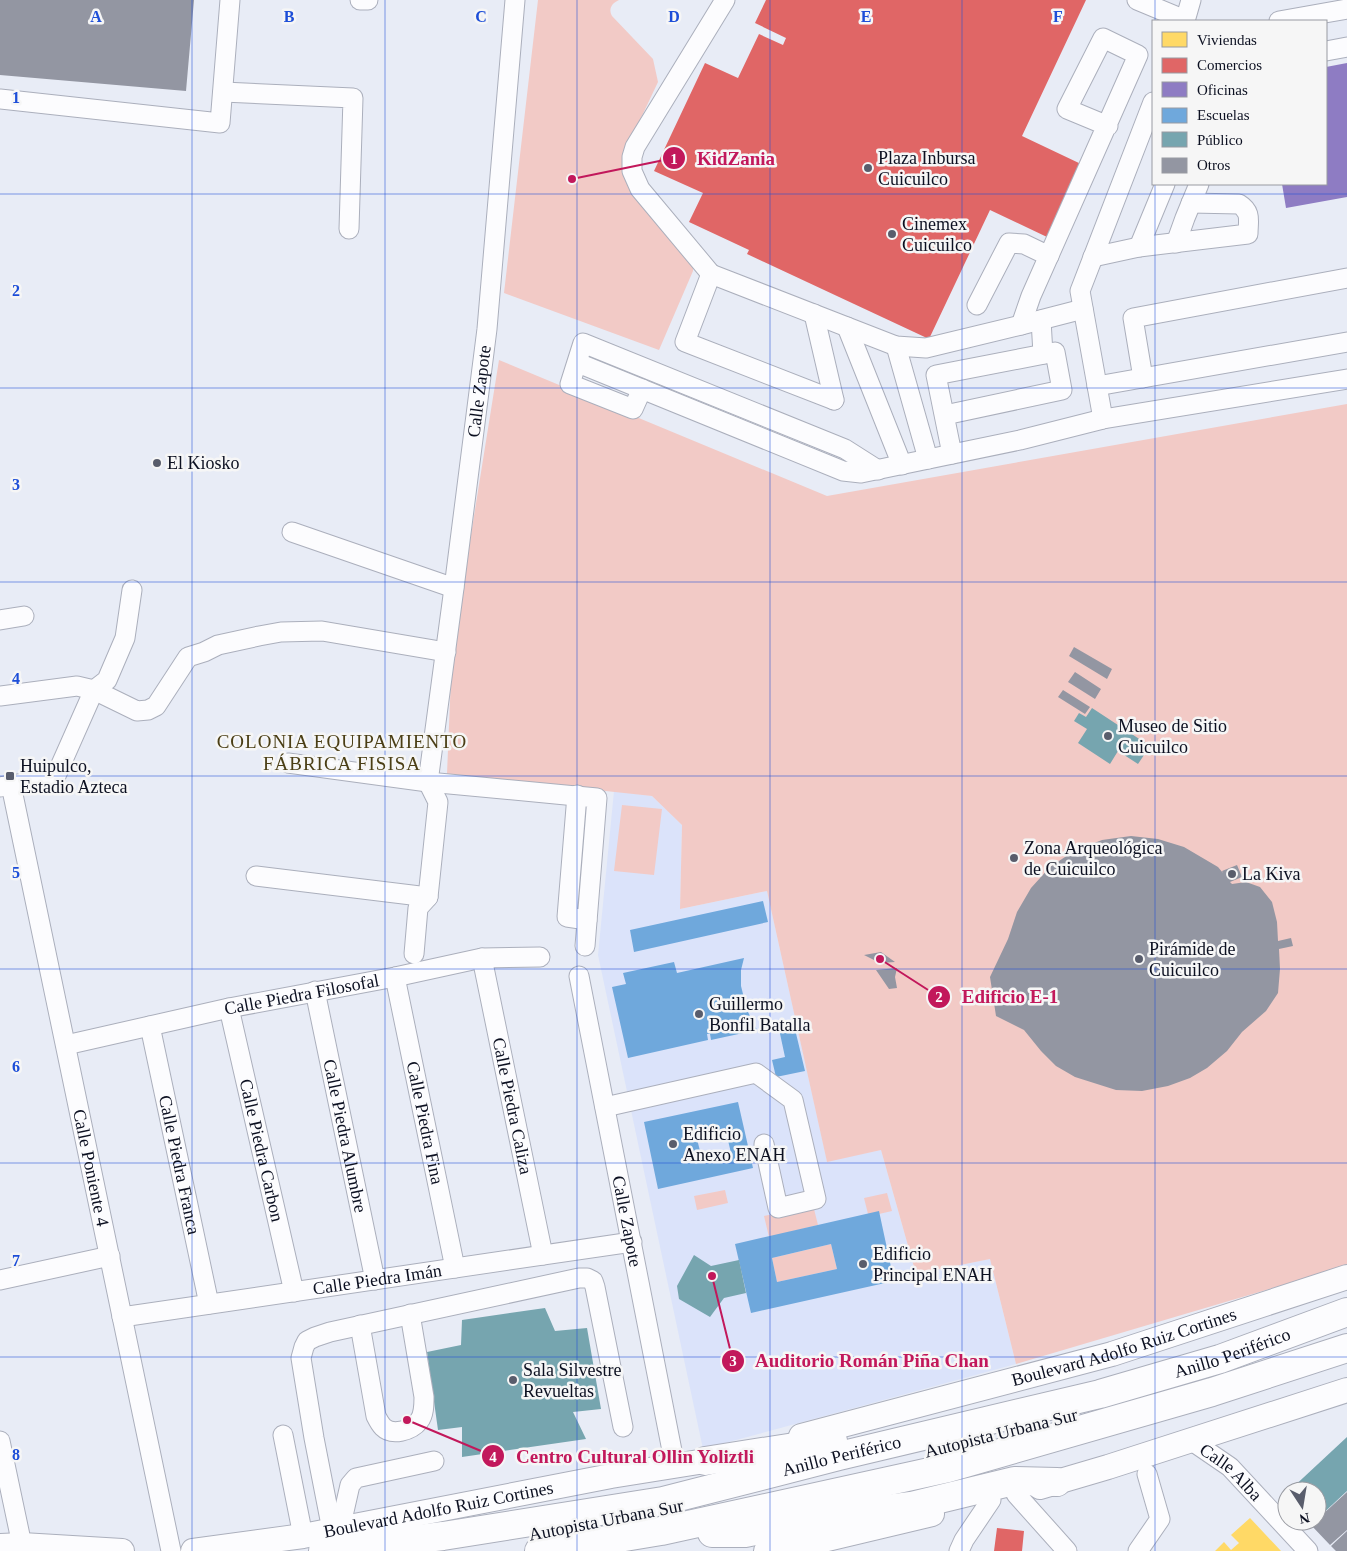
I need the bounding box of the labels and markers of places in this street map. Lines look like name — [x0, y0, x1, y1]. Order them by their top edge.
callout: KidZania — [662, 141, 785, 175]
place label: Plaza Inbursa Cuicuilco — [878, 148, 975, 189]
marker: Plaza Inbursa Cuicuilco — [862, 162, 874, 174]
place label: Cinemex Cuicuilco — [902, 214, 972, 255]
marker: Cinemex Cuicuilco — [886, 228, 898, 240]
place label: El Kiosko — [167, 453, 240, 473]
marker: El Kiosko — [151, 457, 163, 469]
place label: Museo de Sitio Cuicuilco — [1118, 716, 1227, 757]
marker: Museo de Sitio Cuicuilco — [1102, 730, 1114, 742]
place label: Huipulco, Estadio Azteca — [20, 756, 127, 797]
marker: Huipulco, Estadio Azteca — [4, 770, 16, 782]
place label: Zona Arqueológica de Cuicuilco — [1024, 838, 1162, 879]
marker: Zona Arqueológica de Cuicuilco — [1008, 852, 1020, 864]
place label: La Kiva — [1242, 864, 1300, 884]
marker: La Kiva — [1226, 868, 1238, 880]
place label: Pirámide de Cuicuilco — [1149, 939, 1235, 980]
marker: Pirámide de Cuicuilco — [1133, 953, 1145, 965]
callout: Edificio E-1 — [926, 980, 1068, 1014]
place label: Guillermo Bonfil Batalla — [709, 994, 810, 1035]
marker: Guillermo Bonfil Batalla — [693, 1008, 705, 1020]
place label: Edificio Anexo ENAH — [683, 1124, 785, 1165]
marker: Edificio Anexo ENAH — [667, 1138, 679, 1150]
place label: Edificio Principal ENAH — [873, 1244, 992, 1285]
marker: Edificio Principal ENAH — [857, 1258, 869, 1270]
callout: Auditorio Román Piña Chan — [720, 1344, 999, 1378]
place label: Sala Silvestre Revueltas — [523, 1360, 621, 1401]
marker: Sala Silvestre Revueltas — [507, 1374, 519, 1386]
callout: Centro Cultural Ollin Yoliztli — [481, 1439, 765, 1473]

